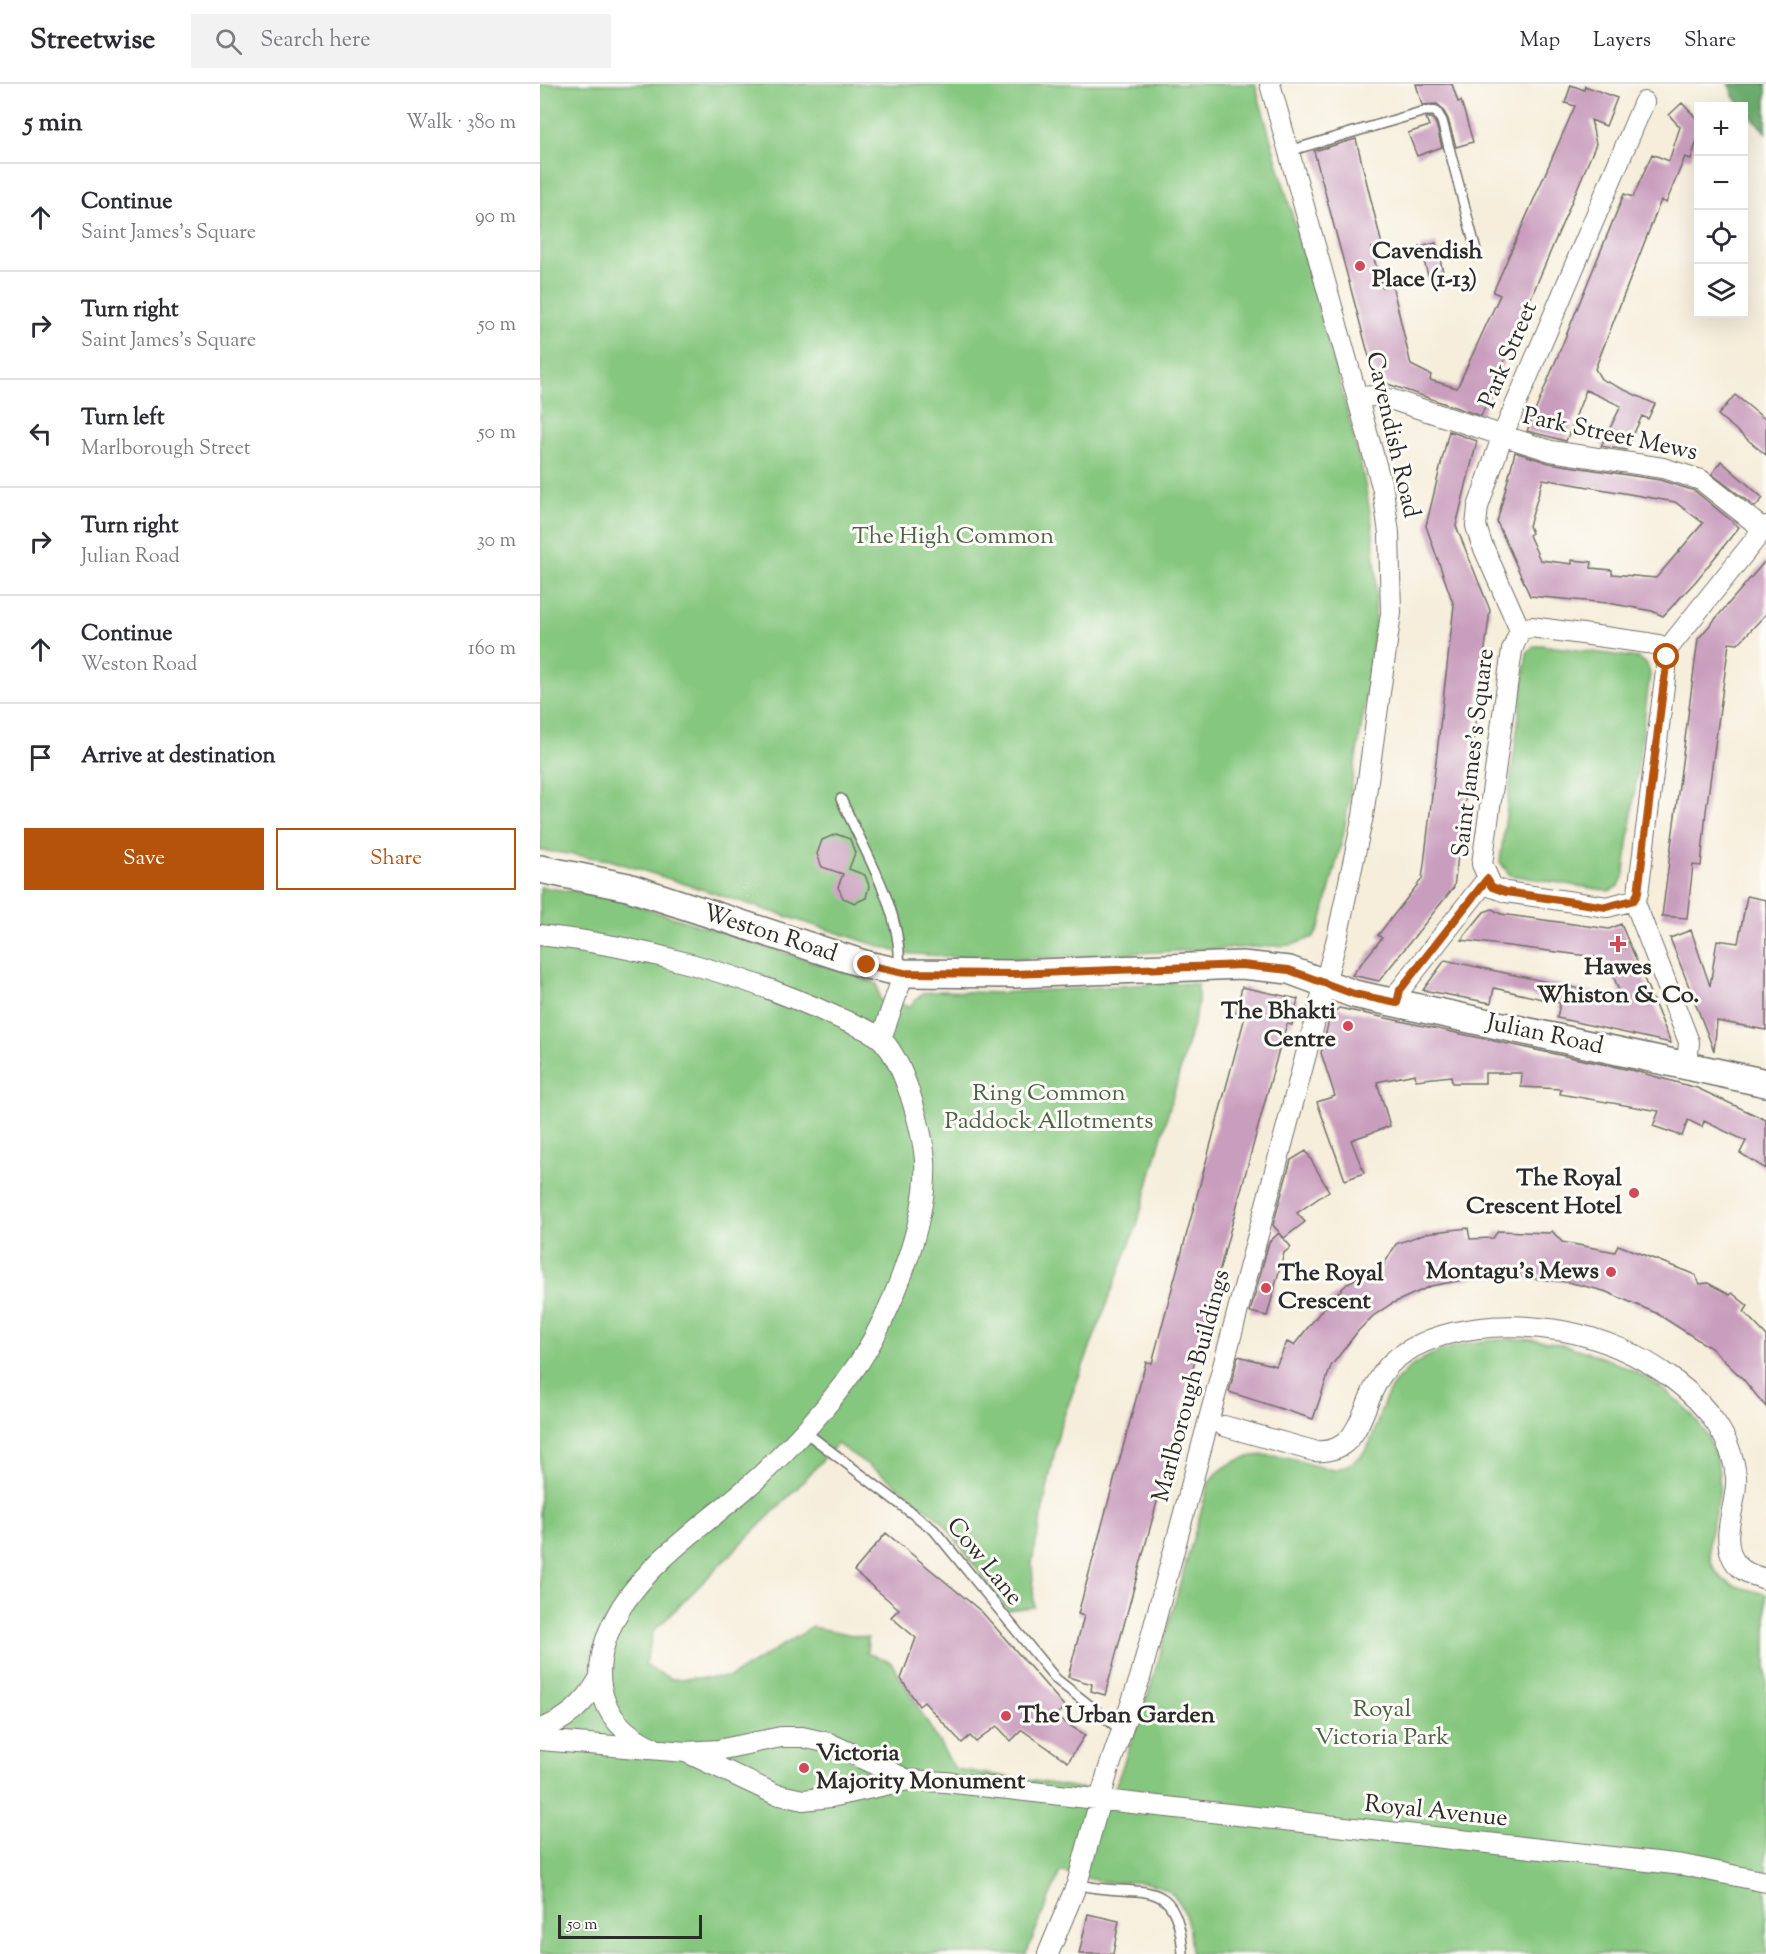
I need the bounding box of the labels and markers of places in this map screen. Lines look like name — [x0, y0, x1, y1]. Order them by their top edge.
place label: Cavendish Place (1-13) — [1372, 235, 1484, 297]
marker: Cavendish Place (1-13) — [1353, 259, 1367, 273]
marker: Hawes Whiston & Co. — [1611, 937, 1625, 951]
place label: Hawes Whiston & Co. — [1537, 951, 1699, 1013]
place label: The Bhakti Centre — [1221, 995, 1336, 1057]
marker: The Bhakti Centre — [1341, 1019, 1355, 1033]
place label: The Royal Crescent Hotel — [1466, 1162, 1622, 1224]
marker: The Royal Crescent Hotel — [1627, 1186, 1641, 1200]
place label: Montagu's Mews — [1426, 1255, 1599, 1289]
place label: The Royal Crescent — [1278, 1257, 1384, 1319]
marker: Montagu's Mews — [1604, 1265, 1618, 1279]
marker: The Royal Crescent — [1259, 1281, 1273, 1295]
place label: The Urban Garden — [1018, 1699, 1216, 1733]
marker: The Urban Garden — [999, 1709, 1013, 1723]
place label: Victoria Majority Monument — [816, 1737, 1026, 1799]
marker: Victoria Majority Monument — [797, 1761, 811, 1775]

